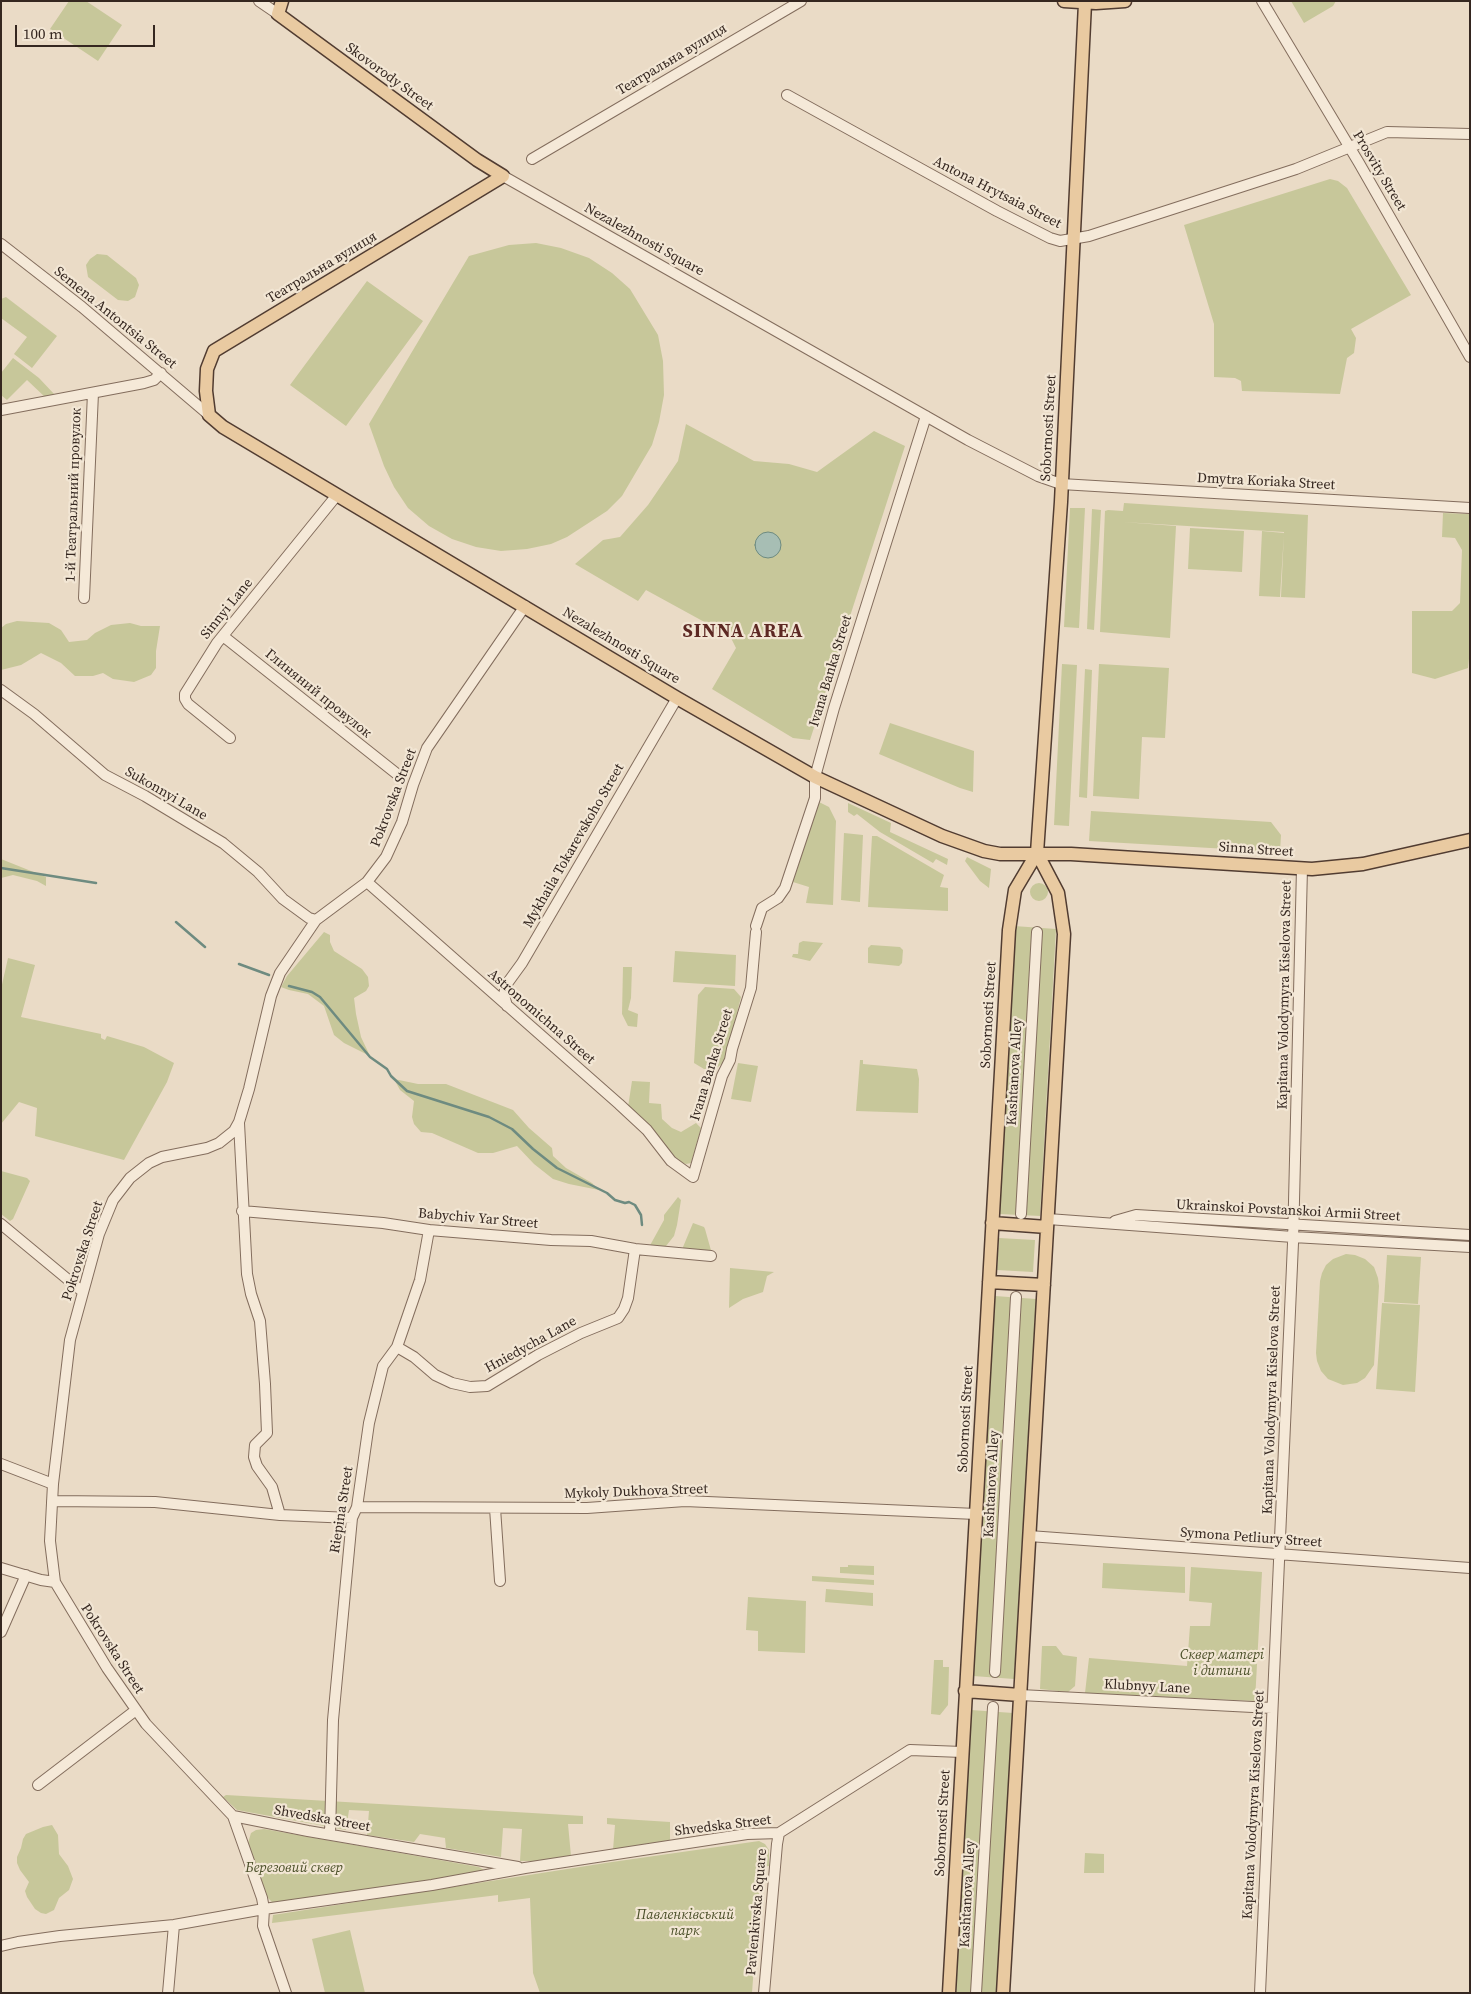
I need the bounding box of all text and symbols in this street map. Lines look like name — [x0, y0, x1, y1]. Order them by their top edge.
scale bar — [18, 15, 158, 47]
street label: Театральна вулиця — [614, 21, 730, 99]
text: 100 m — [23, 23, 63, 44]
street label: Skovorody Street — [342, 40, 436, 114]
street label: Prosvity Street — [1349, 128, 1409, 214]
street label: Antona Hrytsaia Street — [930, 153, 1064, 233]
street label: Nezalezhnosti Square — [581, 200, 707, 280]
street label: Театральна вулиця — [264, 229, 380, 307]
street label: Semena Antontsia Street — [50, 263, 180, 373]
street label: Sobornosti Street — [1038, 374, 1060, 482]
street label: 1-й Театральний провулок — [63, 407, 85, 583]
street label: Dmytra Koriaka Street — [1196, 470, 1336, 494]
street label: Sinnyi Lane — [197, 575, 257, 643]
street label: Nezalezhnosti Square — [559, 604, 683, 688]
street label: Ivana Banka Street — [806, 613, 856, 729]
district label: SINNA AREA — [681, 621, 805, 643]
street label: Глиняний провулок — [262, 646, 374, 742]
street label: Pokrovska Street — [368, 747, 420, 849]
street label: Mykhaila Tokarevskoho Street — [520, 761, 628, 931]
street label: Sukonnyi Lane — [122, 764, 210, 824]
street label: Sinna Street — [1218, 839, 1294, 861]
street label: Kapitana Volodymyra Kiselova Street — [1275, 880, 1295, 1110]
street label: Sobornosti Street — [978, 961, 1000, 1069]
street label: Astronomichna Street — [484, 966, 598, 1068]
street label: Ivana Banka Street — [687, 1007, 737, 1123]
street label: Kashtanova Alley — [1004, 1018, 1026, 1126]
street label: Ukrainskoi Povstanskoi Armii Street — [1175, 1197, 1401, 1225]
street label: Pokrovska Street — [59, 1199, 107, 1303]
street label: Babychiv Yar Street — [417, 1205, 539, 1233]
street label: Kapitana Volodymyra Kiselova Street — [1260, 1285, 1284, 1515]
street label: Hniedycha Lane — [482, 1313, 580, 1377]
street label: Sobornosti Street — [955, 1365, 977, 1473]
street label: Kashtanova Alley — [981, 1430, 1003, 1538]
street label: Riepina Street — [327, 1465, 357, 1555]
street label: Mykoly Dukhova Street — [564, 1481, 708, 1503]
street label: Symona Petliury Street — [1180, 1525, 1322, 1551]
street label: Pokrovska Street — [77, 1601, 147, 1697]
park label: Сквер матері і дитини — [1180, 1647, 1264, 1680]
street label: Klubnyy Lane — [1103, 1676, 1191, 1698]
street label: Kapitana Volodymyra Kiselova Street — [1240, 1690, 1268, 1920]
street label: Sobornosti Street — [932, 1769, 954, 1877]
street label: Shvedska Street — [273, 1802, 371, 1836]
street label: Shvedska Street — [674, 1812, 772, 1840]
street label: Kashtanova Alley — [957, 1840, 979, 1948]
street label: Pavlenkivska Square — [743, 1848, 771, 1976]
park label: Березовий сквер — [245, 1860, 343, 1876]
park label: Павленківський парк — [636, 1907, 734, 1940]

